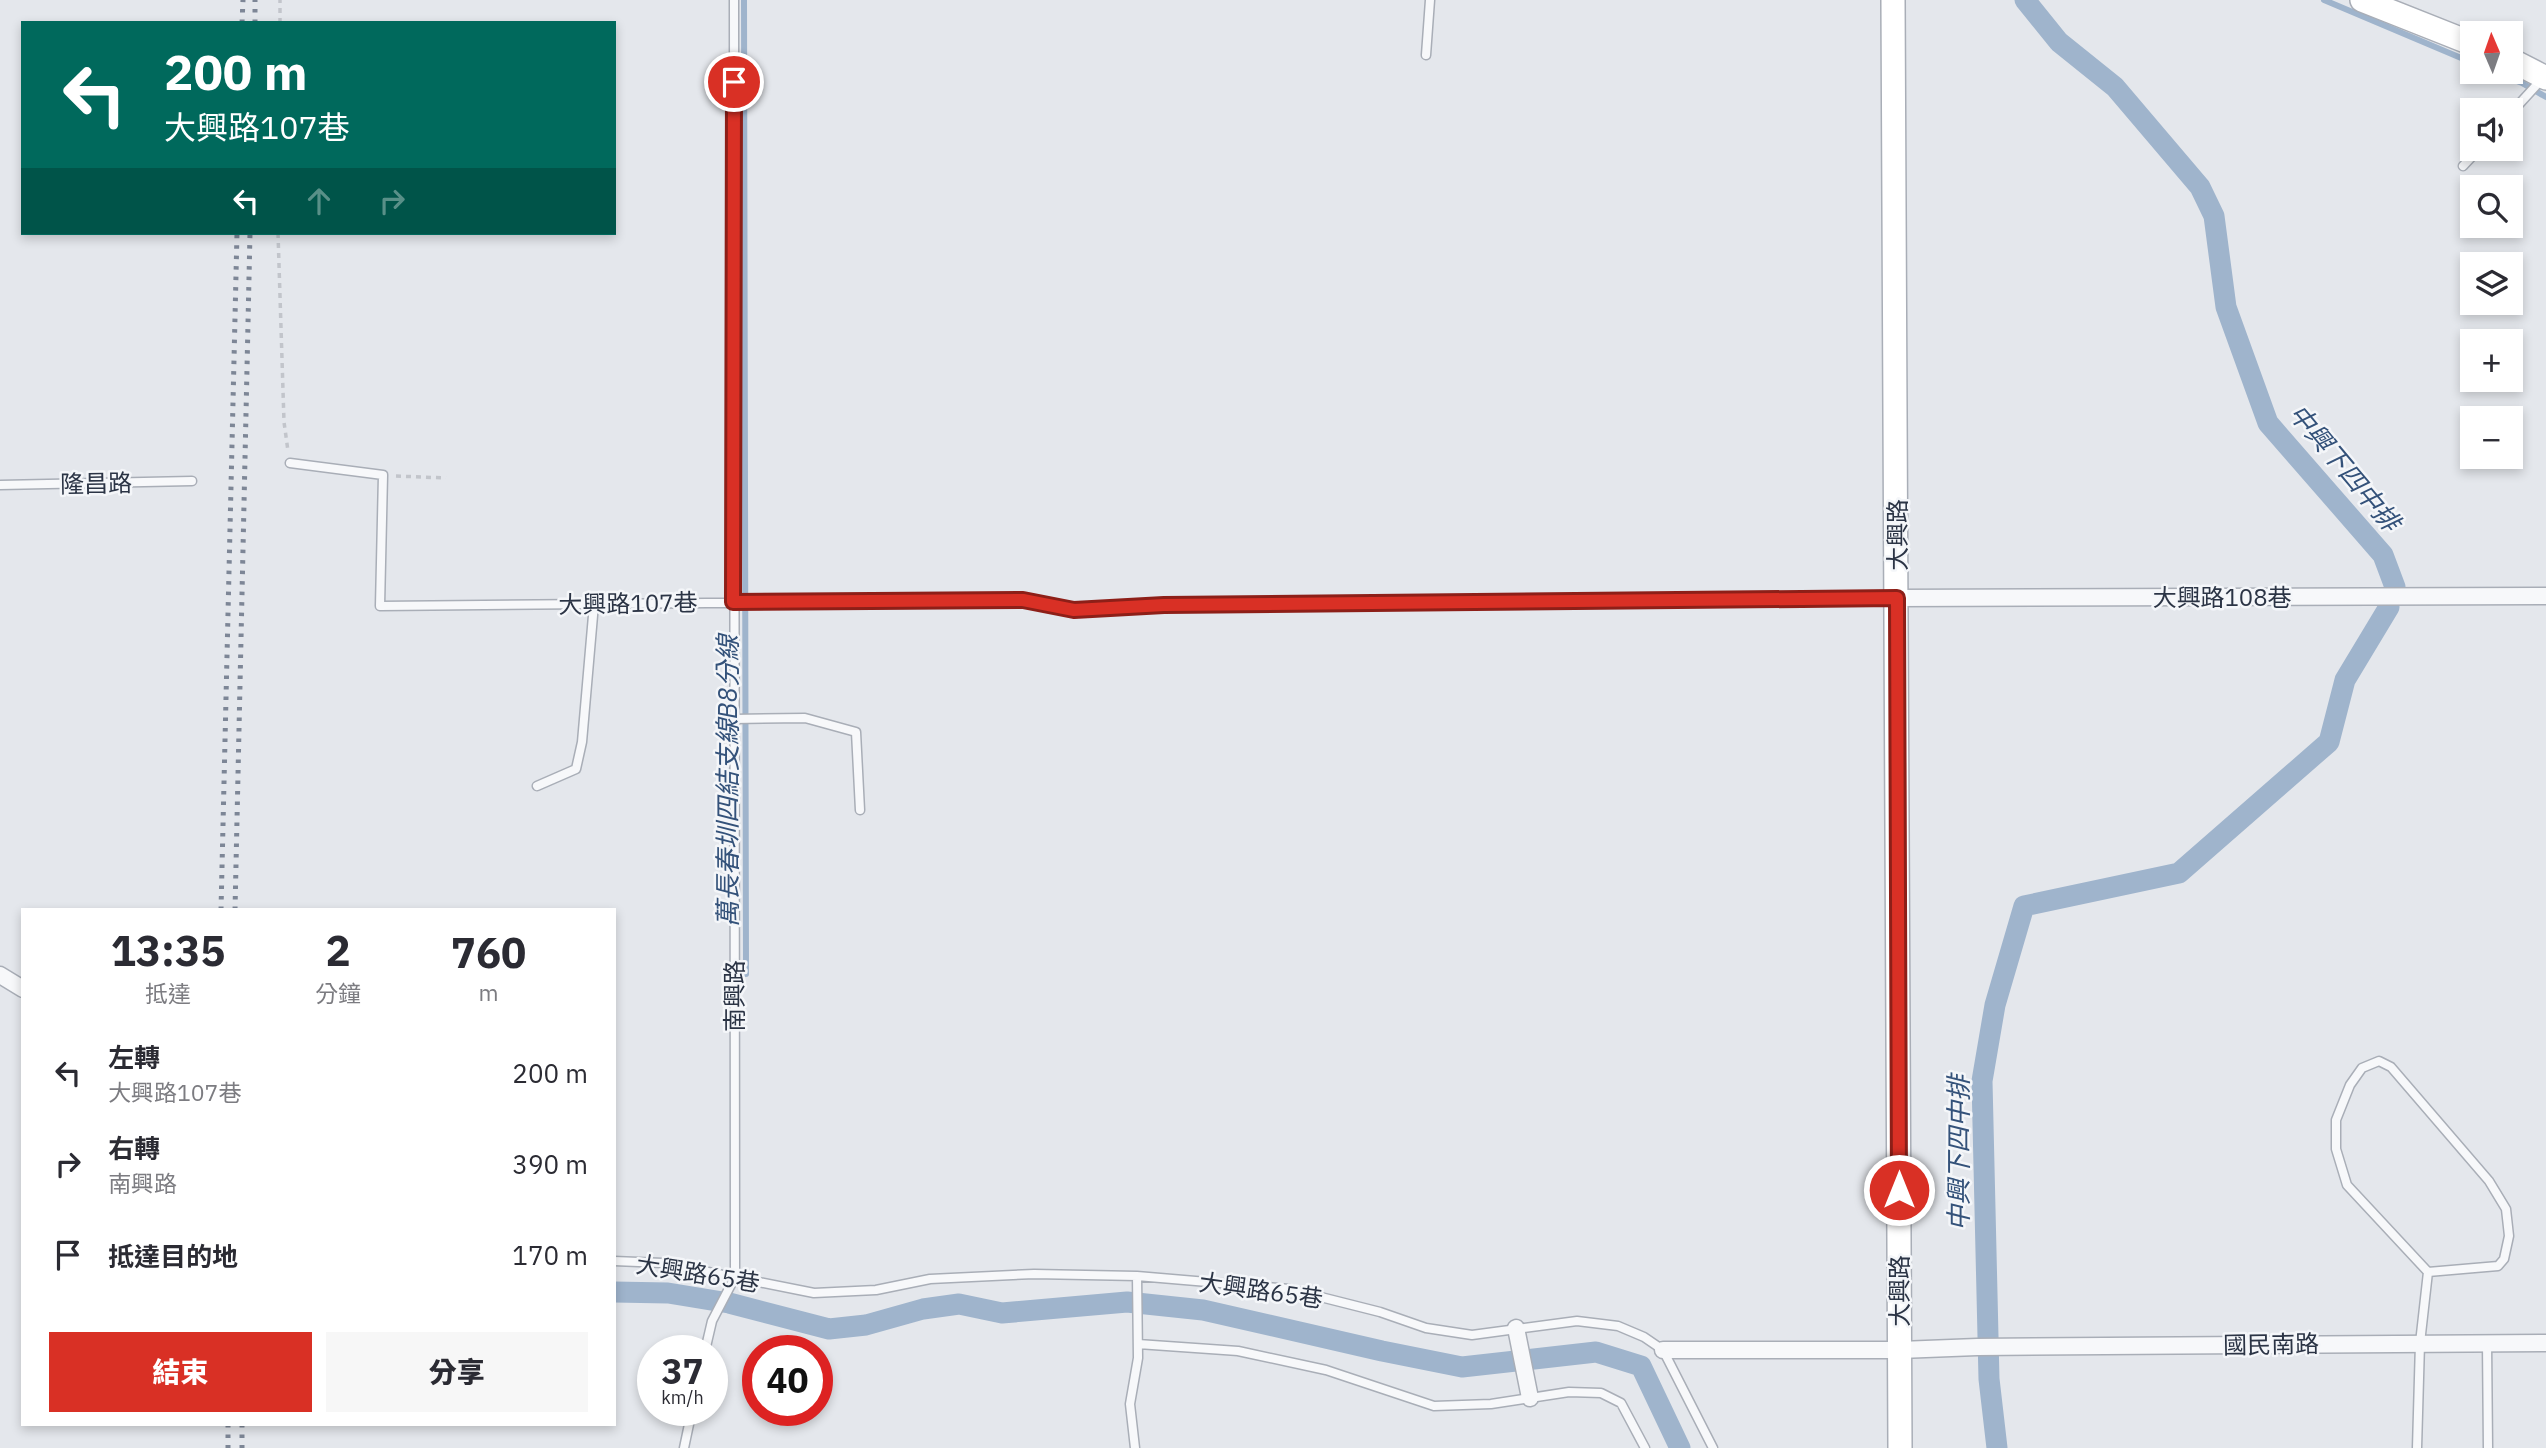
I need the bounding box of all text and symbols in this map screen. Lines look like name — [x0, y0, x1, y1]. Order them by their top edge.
north arrow — [2460, 21, 2524, 84]
map controls — [2460, 21, 2523, 469]
text: 200 m — [164, 40, 308, 103]
icon: left — [49, 49, 140, 140]
pin — [704, 52, 764, 112]
icon: arrive — [715, 63, 753, 101]
button: sound — [2460, 98, 2523, 161]
text: 大興路107巷 — [164, 106, 350, 148]
button: search — [2460, 175, 2523, 238]
icon: left — [227, 182, 265, 220]
icon: ahead — [300, 182, 338, 220]
icon: right — [373, 182, 411, 220]
button: layers — [2460, 252, 2523, 315]
button: + — [2460, 329, 2523, 392]
water label: 中興下四中排 — [2282, 396, 2410, 540]
button: − — [2460, 406, 2523, 469]
street label: 隆昌路 — [60, 466, 132, 500]
street label: 大興路 — [1881, 499, 1913, 571]
street label: 大興路108巷 — [2152, 581, 2292, 613]
street label: 大興路107巷 — [558, 586, 698, 620]
water label: 萬長春圳四結支線B8分線 — [710, 632, 744, 927]
text: 13:35 — [111, 923, 225, 978]
text: 2 — [325, 923, 351, 978]
text: 760 — [451, 925, 526, 980]
street label: 南興路 — [718, 960, 750, 1032]
text: m — [478, 977, 499, 1007]
text: 抵達 — [145, 978, 191, 1008]
text: 分鐘 — [315, 978, 361, 1008]
text: 左轉 — [108, 1040, 160, 1074]
icon: left — [49, 1054, 87, 1092]
text: 200 m — [512, 1056, 588, 1090]
water label: 中興下四中排 — [1941, 1072, 1975, 1231]
text: 大興路107巷 — [108, 1077, 241, 1107]
text: 右轉 — [108, 1131, 160, 1165]
icon: right — [49, 1145, 87, 1183]
text: 390 m — [512, 1147, 588, 1181]
position arrow — [1862, 1153, 1936, 1227]
text: 南興路 — [108, 1168, 177, 1198]
icon: arrive — [49, 1236, 87, 1274]
text: 170 m — [512, 1238, 588, 1272]
text: 抵達目的地 — [108, 1239, 238, 1273]
street label: 大興路65巷 — [634, 1247, 762, 1299]
street label: 大興路 — [1883, 1255, 1915, 1327]
street label: 大興路65巷 — [1197, 1265, 1325, 1315]
street label: 國民南路 — [2223, 1327, 2319, 1361]
button: 結束 — [49, 1332, 312, 1412]
button: 分享 — [326, 1332, 588, 1412]
speed limit sign: 40 — [742, 1335, 833, 1426]
text: 37 — [661, 1348, 704, 1394]
text: km/h — [661, 1386, 704, 1409]

